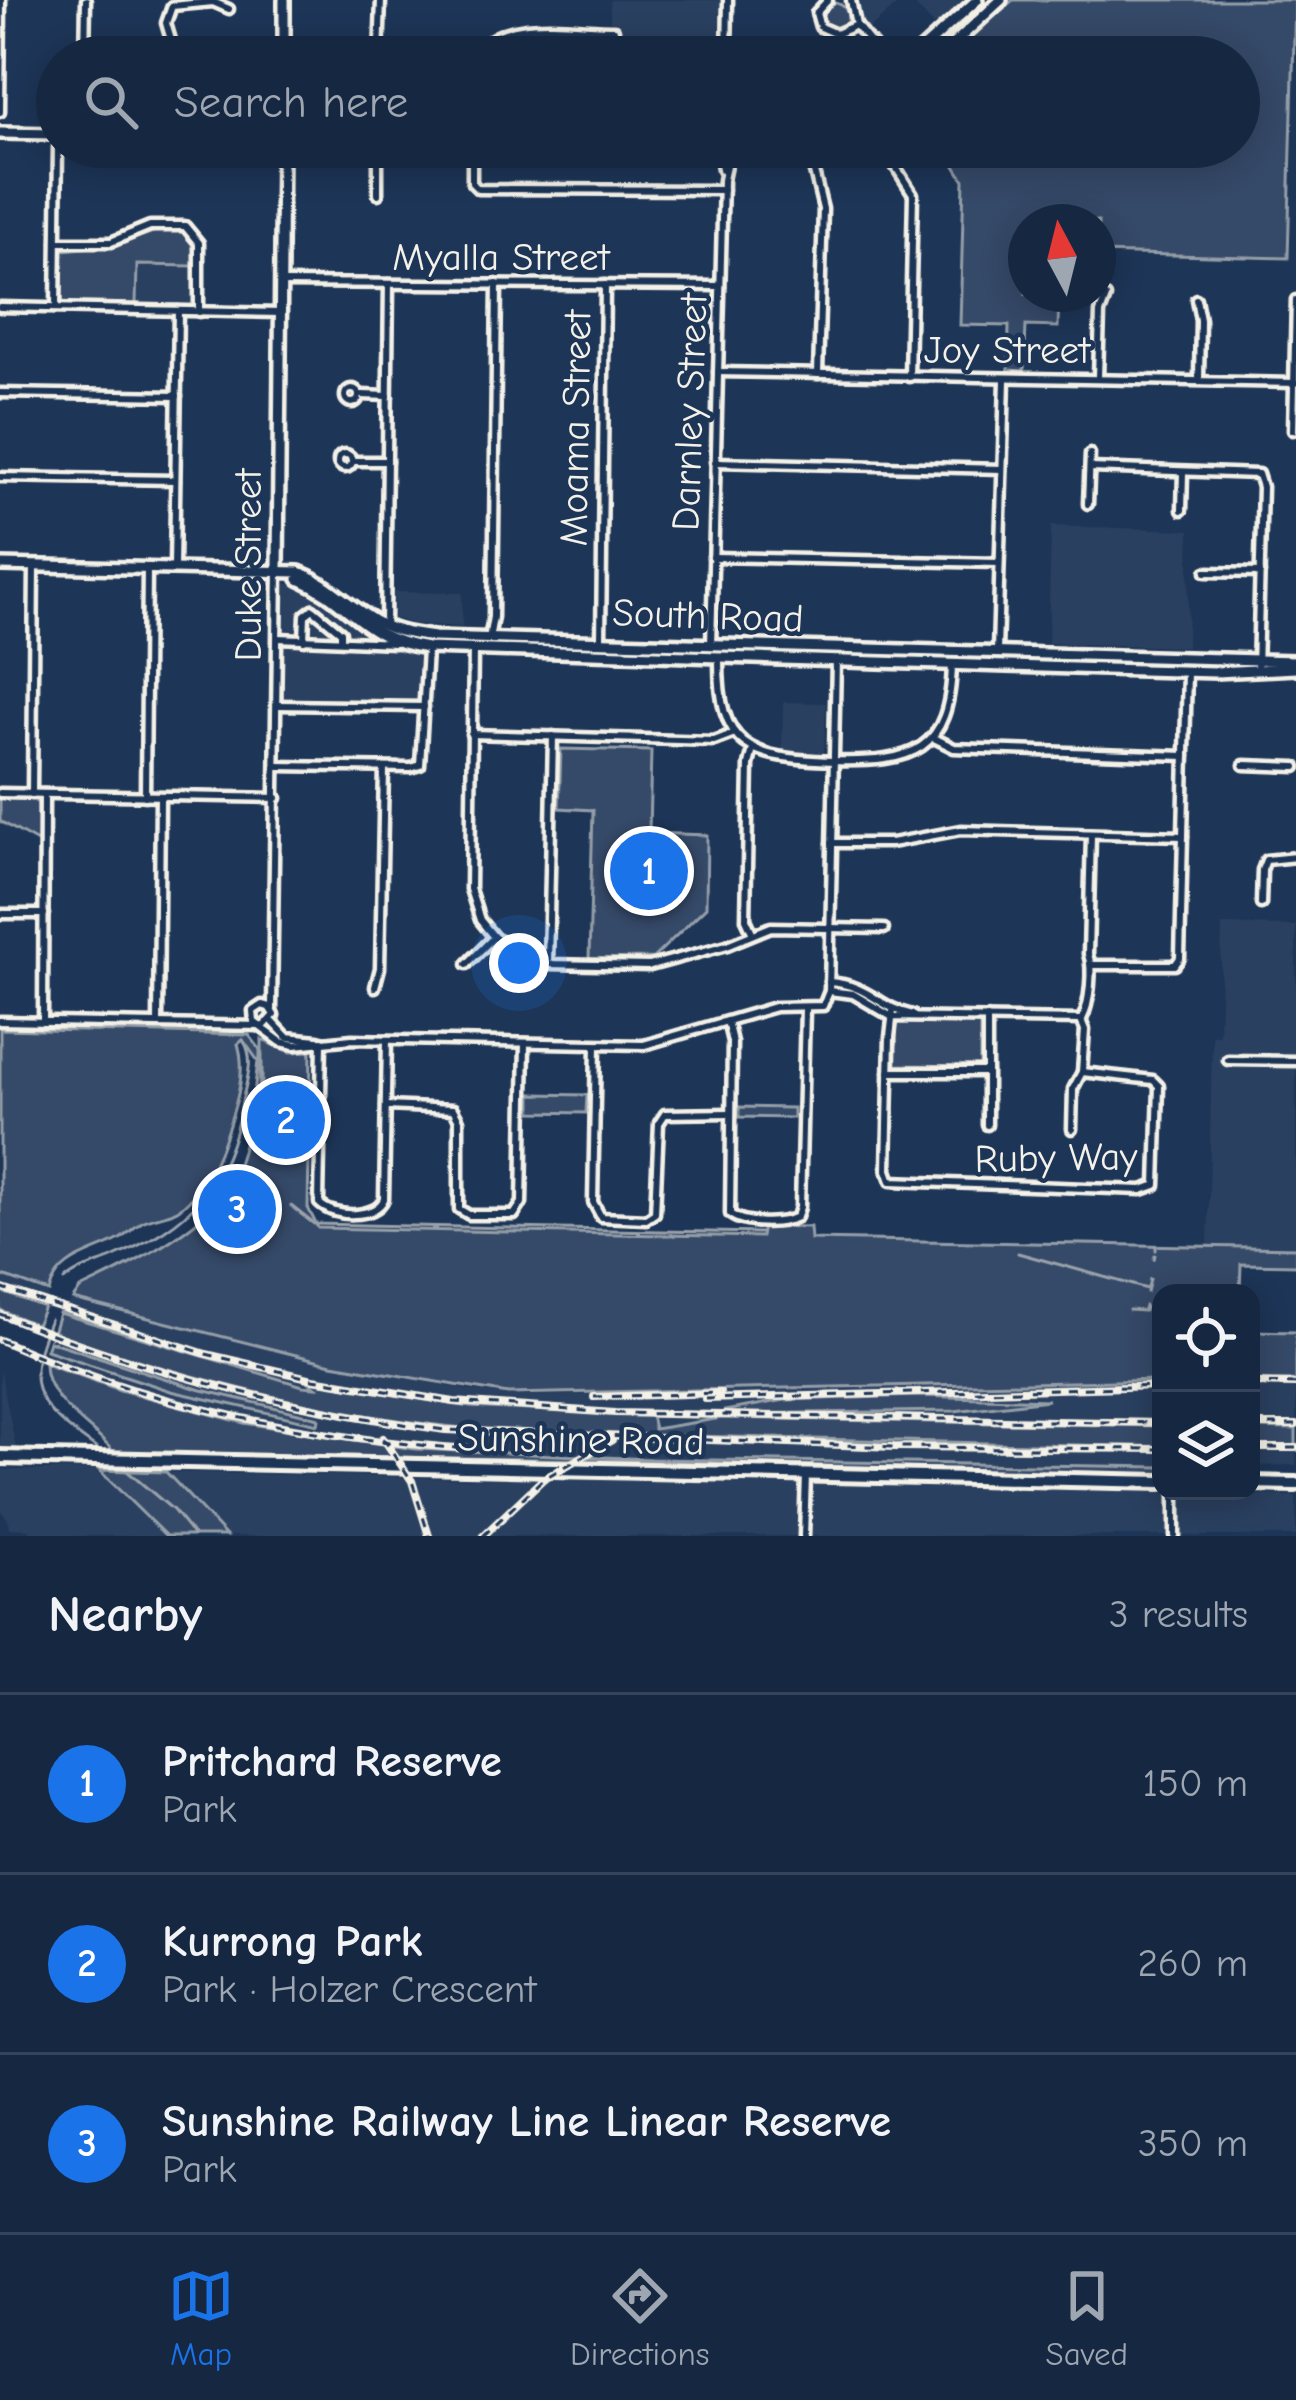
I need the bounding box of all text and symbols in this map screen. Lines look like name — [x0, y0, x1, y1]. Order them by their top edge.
search box — [36, 36, 1260, 168]
icon: search — [78, 69, 144, 135]
text: Search here — [174, 76, 408, 128]
north arrow — [1008, 204, 1116, 312]
street label: Myalla Street — [392, 235, 612, 280]
street label: Darnley Street — [663, 290, 717, 532]
street label: Moama Street — [551, 308, 601, 547]
street label: Joy Street — [924, 328, 1092, 373]
street label: Duke Street — [226, 467, 271, 661]
street label: South Road — [612, 590, 804, 642]
pin: 1 — [610, 826, 688, 916]
your location — [489, 933, 549, 993]
pin: 2 — [247, 1075, 325, 1165]
street label: Ruby Way — [974, 1134, 1138, 1182]
pin: 3 — [198, 1164, 276, 1254]
map controls — [1152, 1284, 1260, 1500]
button: locate — [1152, 1284, 1260, 1392]
button: layers — [1152, 1392, 1260, 1500]
street label: Sunshine Road — [457, 1415, 705, 1465]
text: Nearby — [48, 1585, 202, 1644]
text: 3 results — [1109, 1592, 1248, 1637]
text: Pritchard Reserve — [162, 1735, 502, 1787]
text: 1 — [79, 1761, 95, 1806]
text: 150 m — [1142, 1761, 1248, 1806]
text: Park — [162, 1787, 237, 1832]
text: Kurrong Park — [162, 1915, 422, 1967]
text: 2 — [77, 1941, 97, 1986]
text: 260 m — [1137, 1941, 1248, 1986]
text: Park · Holzer Crescent — [162, 1967, 536, 2012]
text: Sunshine Railway Line Linear Reserve — [162, 2095, 891, 2147]
text: 3 — [77, 2121, 97, 2166]
text: 350 m — [1138, 2121, 1248, 2166]
text: Park — [162, 2147, 237, 2192]
tab: Map — [168, 2263, 234, 2373]
tab: Directions — [570, 2263, 710, 2373]
tab: Saved — [1046, 2263, 1128, 2373]

